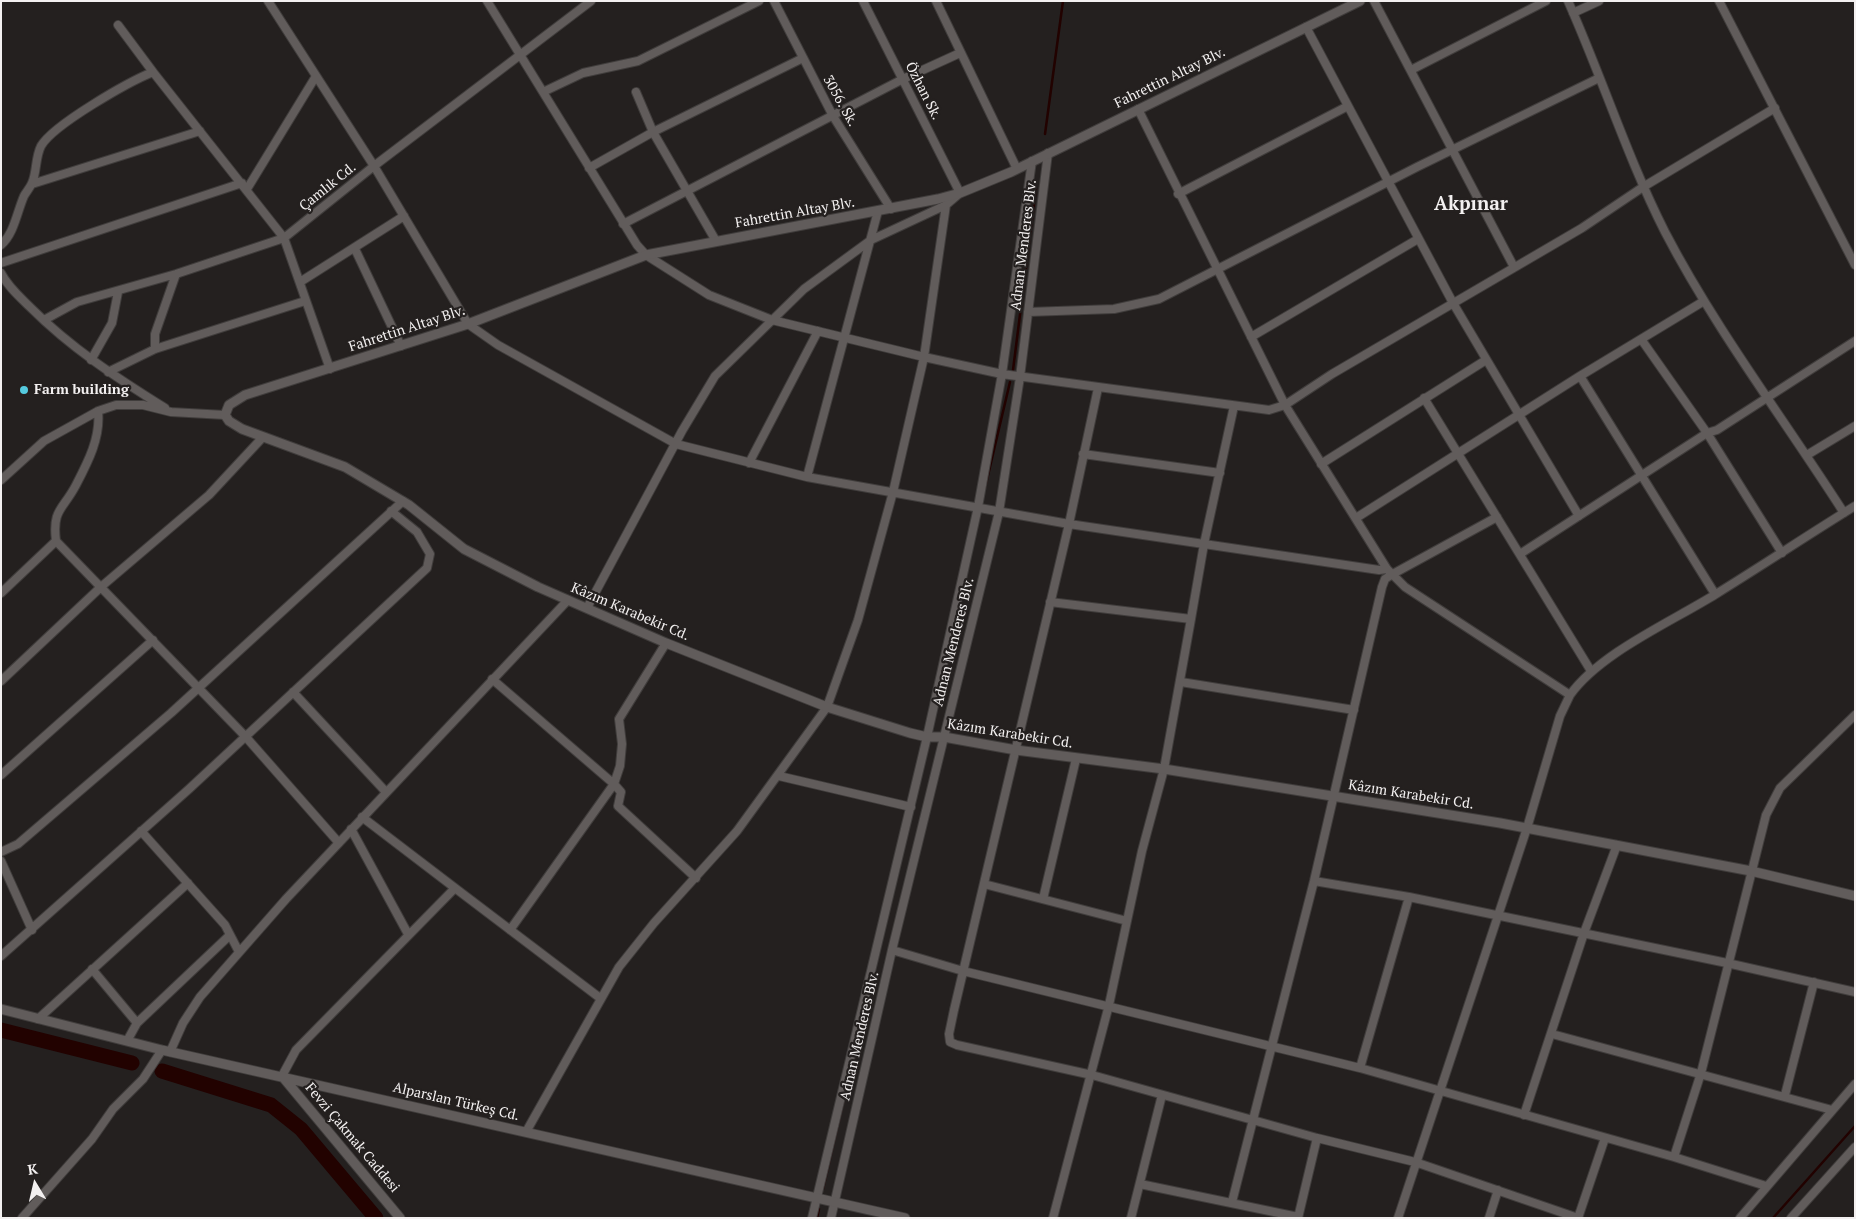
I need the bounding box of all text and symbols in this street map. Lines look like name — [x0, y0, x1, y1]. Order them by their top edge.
street label: Fahrettin Altay Blv. — [1112, 44, 1228, 112]
street label: Özhan Sk. — [901, 59, 945, 123]
street label: 3056. Sk. — [819, 73, 861, 129]
street label: Çamlık Cd. — [296, 159, 360, 215]
street label: Adnan Menderes Blv. — [1008, 179, 1040, 311]
street label: Fahrettin Altay Blv. — [734, 194, 856, 232]
district label: Akpınar — [1434, 194, 1508, 216]
street label: Fahrettin Altay Blv. — [347, 302, 467, 356]
place label: Farm building — [34, 382, 129, 398]
marker: Farm building — [18, 384, 30, 396]
street label: Adnan Menderes Blv. — [930, 576, 978, 708]
street label: Kâzım Karabekir Cd. — [568, 579, 692, 645]
street label: Kâzım Karabekir Cd. — [946, 716, 1074, 752]
street label: Kâzım Karabekir Cd. — [1347, 777, 1475, 813]
street label: Adnan Menderes Blv. — [837, 970, 883, 1102]
street label: Alparslan Türkeş Cd. — [391, 1079, 521, 1125]
street label: Fevzi Çakmak Caddesi — [301, 1080, 403, 1196]
north arrow — [10, 1159, 60, 1209]
text: K — [26, 1159, 39, 1179]

